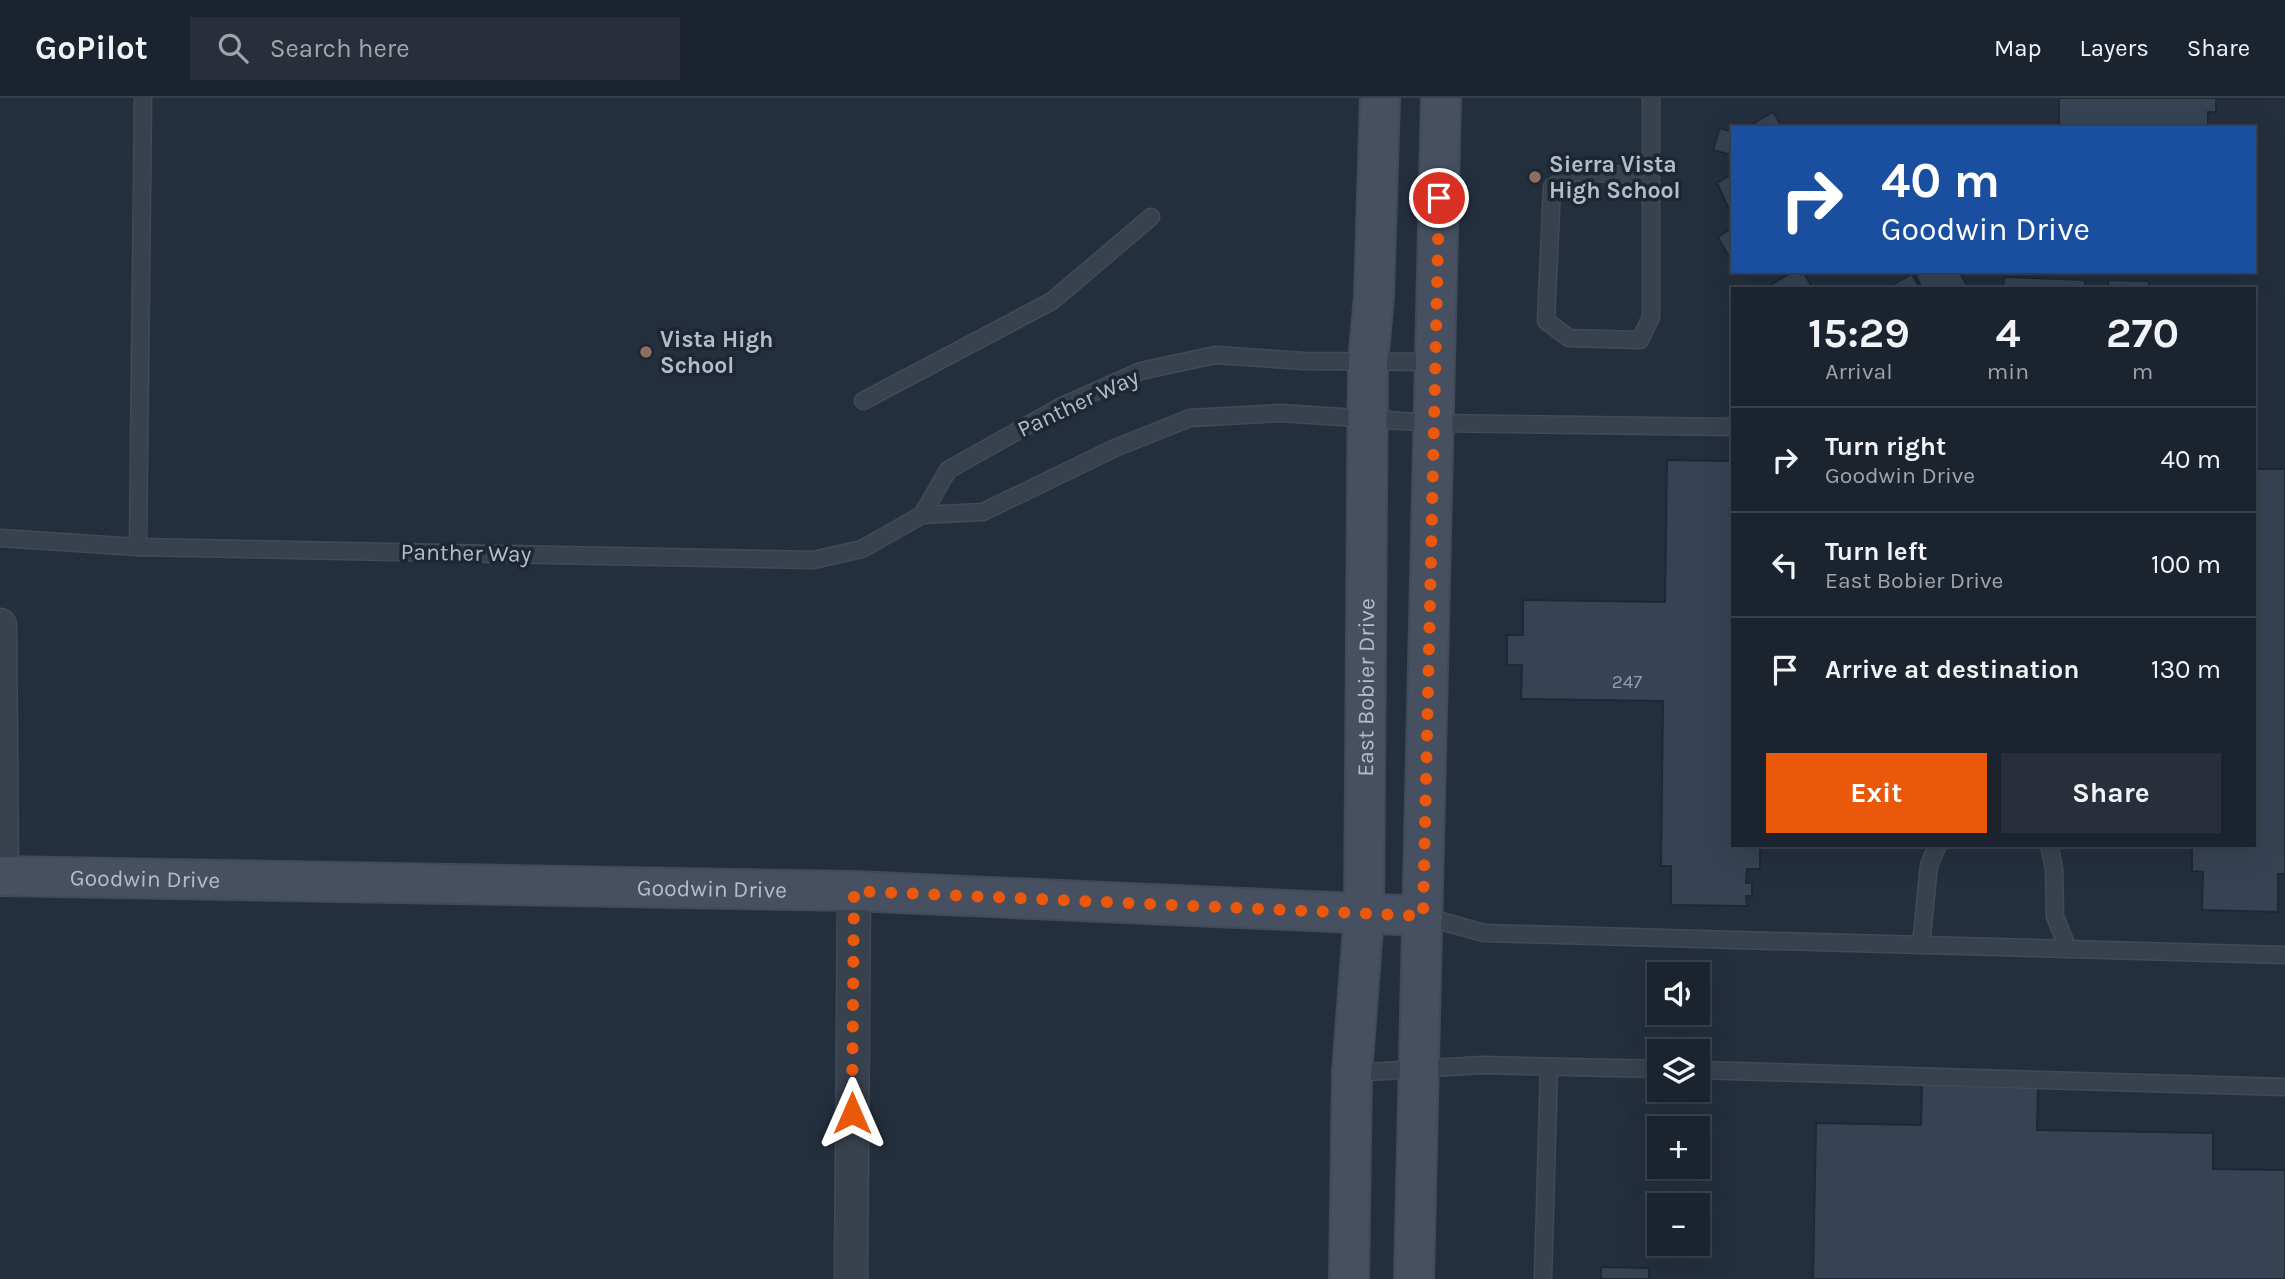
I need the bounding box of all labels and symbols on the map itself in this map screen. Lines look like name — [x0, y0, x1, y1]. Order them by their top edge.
place label: Sierra Vista High School — [1549, 151, 1681, 204]
pin — [1409, 168, 1469, 228]
marker: Sierra Vista High School — [1527, 169, 1543, 185]
place label: Vista High School — [660, 326, 773, 379]
marker: Vista High School — [638, 344, 654, 360]
street label: Panther Way — [1013, 363, 1143, 443]
street label: Panther Way — [400, 538, 532, 568]
street label: East Bobier Drive — [1352, 598, 1380, 777]
house number: 247 — [1612, 671, 1642, 693]
street label: Goodwin Drive — [70, 864, 220, 893]
street label: Goodwin Drive — [637, 874, 787, 903]
position arrow — [815, 1076, 889, 1150]

